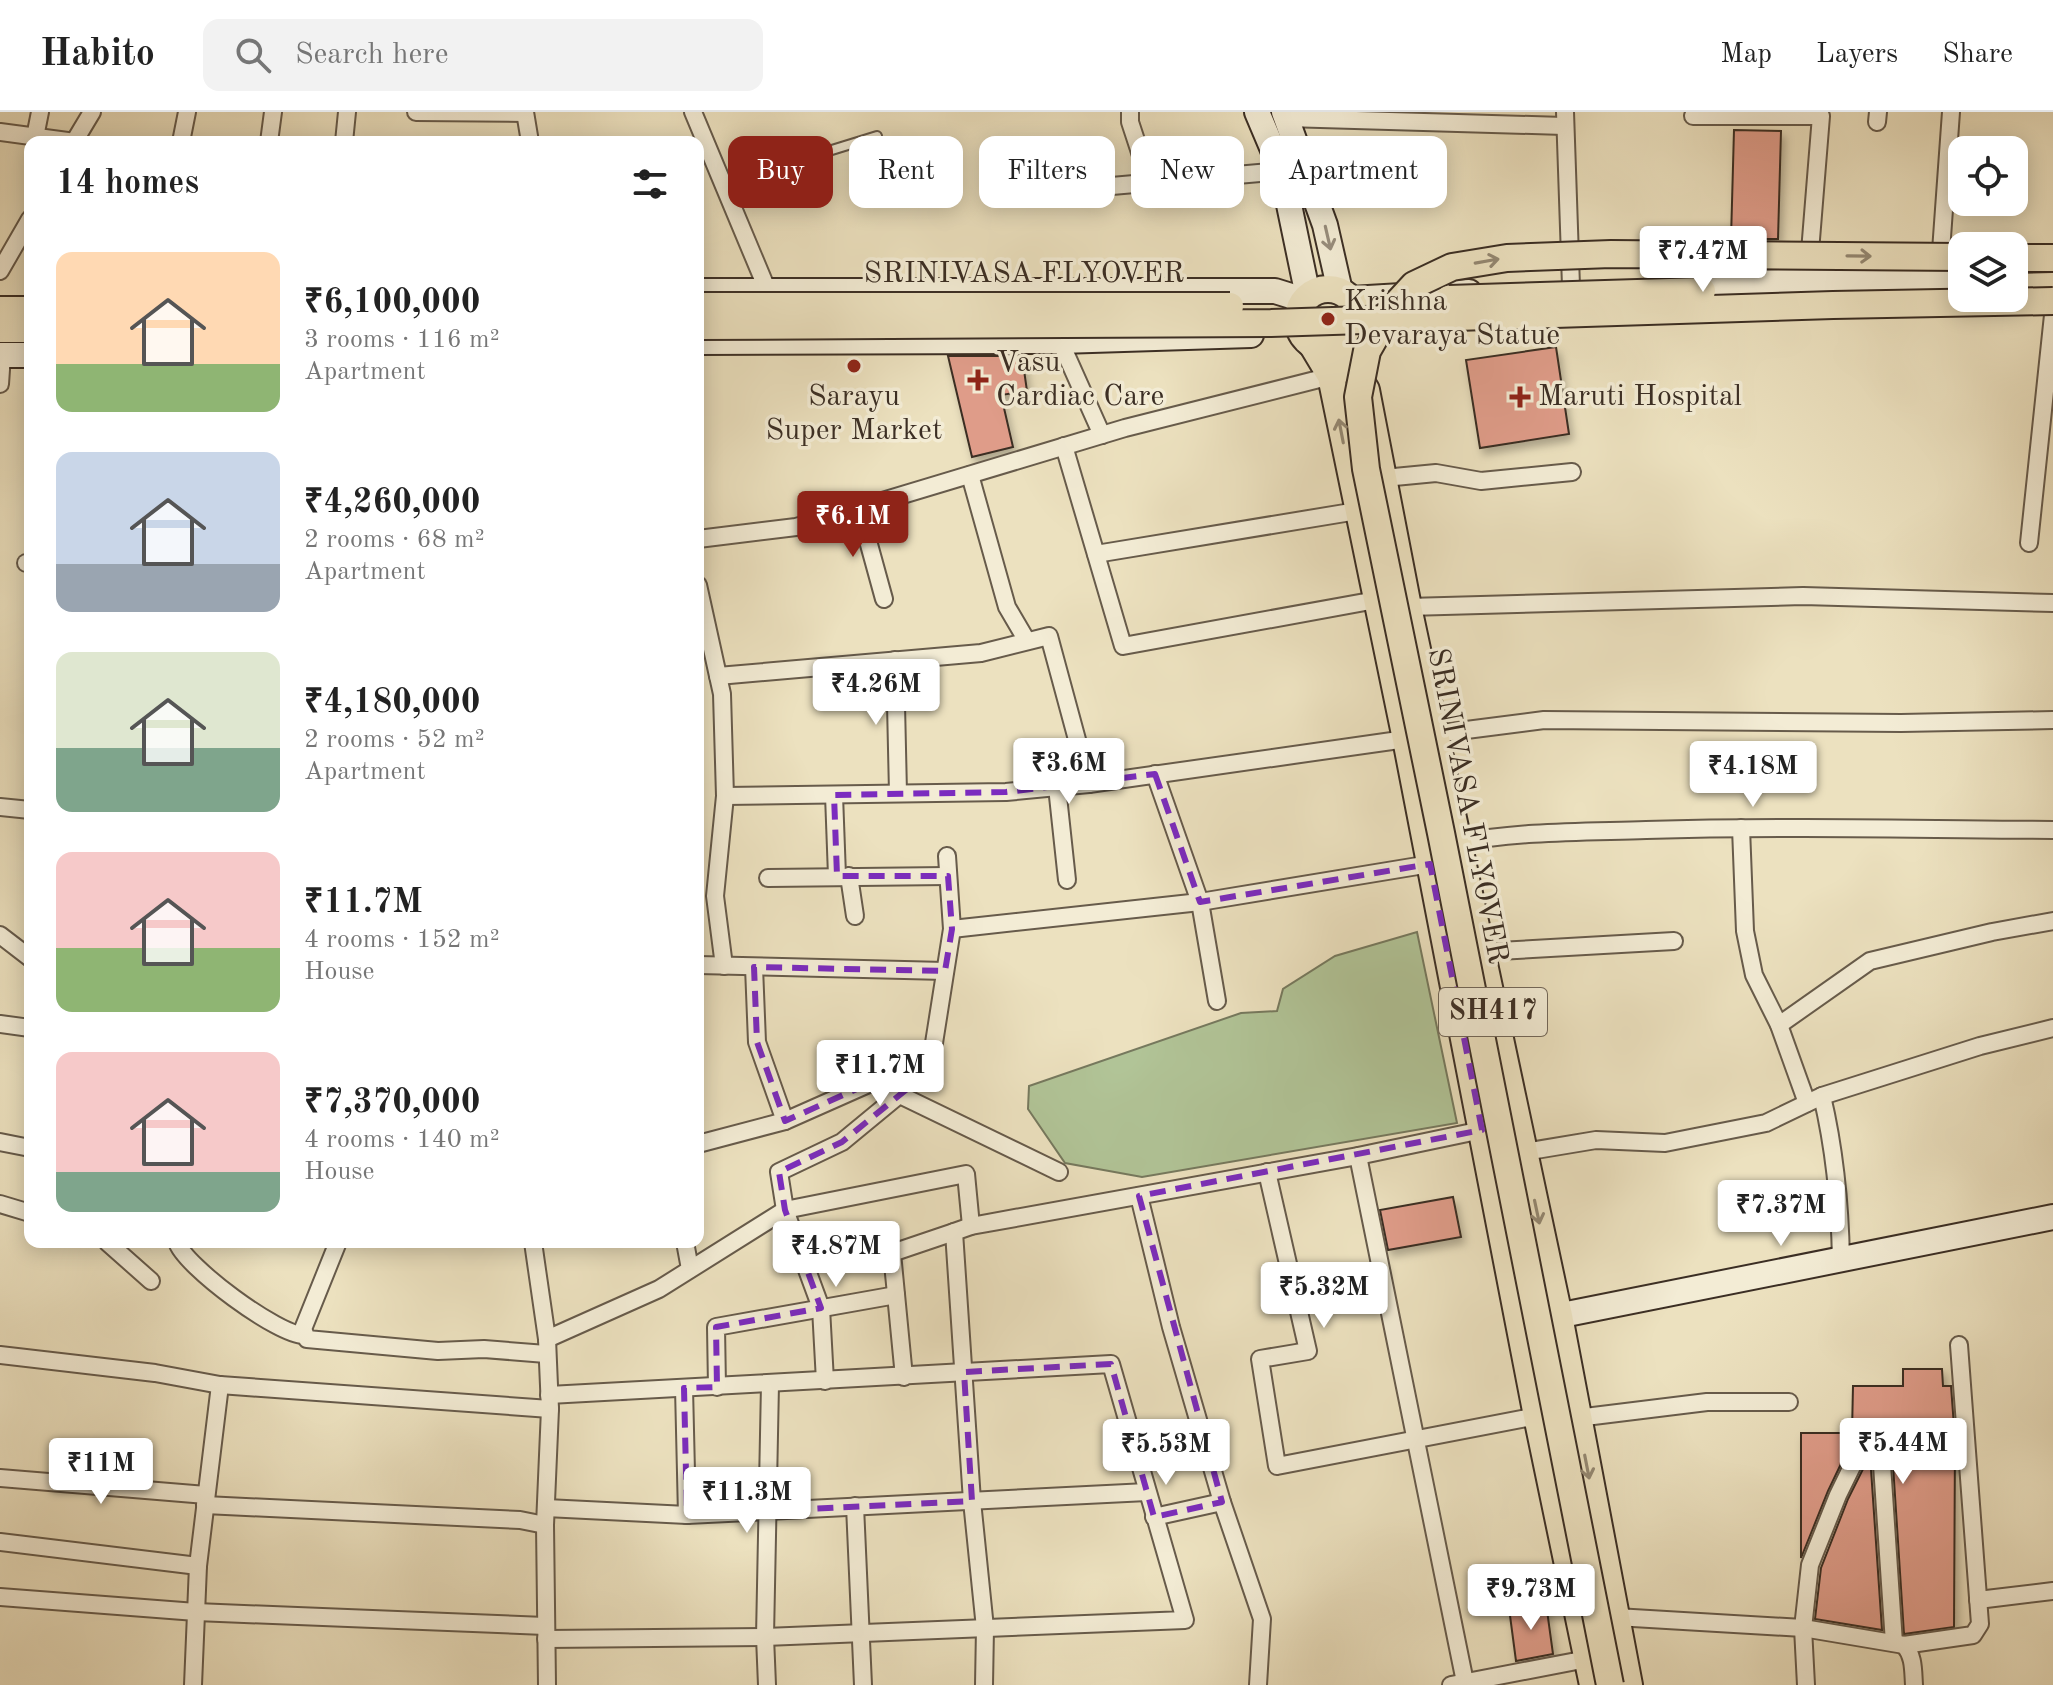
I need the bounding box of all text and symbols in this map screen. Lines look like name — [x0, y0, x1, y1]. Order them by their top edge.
search box — [203, 19, 763, 91]
icon: search — [231, 33, 275, 77]
text: Habito — [40, 36, 155, 74]
text: Search here — [295, 40, 448, 70]
text: Map — [1720, 41, 1772, 69]
text: Layers — [1816, 41, 1898, 69]
text: Share — [1942, 41, 2013, 69]
chip: Buy — [728, 136, 833, 208]
chip: Rent — [849, 136, 963, 208]
chip: Filters — [979, 136, 1115, 208]
chip: New — [1131, 136, 1244, 208]
chip: Apartment — [1260, 136, 1447, 208]
map controls — [1948, 136, 2028, 312]
button: locate — [1948, 136, 2028, 216]
icon: filters — [628, 162, 672, 206]
text: 14 homes — [56, 167, 199, 201]
one-way arrow — [1321, 225, 1336, 251]
pin: ₹7.47M — [1638, 226, 1768, 294]
button: layers — [1948, 232, 2028, 312]
text: ₹7.47M — [1658, 239, 1748, 265]
one-way arrow — [1845, 248, 1872, 263]
one-way arrow — [1474, 253, 1500, 268]
street label: SRINIVASA FLYOVER — [864, 259, 1184, 289]
icon: home — [120, 284, 216, 380]
text: ₹6,100,000 — [304, 286, 481, 320]
place label: Krishna Devaraya Statue — [1344, 287, 1560, 351]
marker: Krishna Devaraya Statue — [1319, 310, 1337, 328]
text: 3 rooms · 116 m² — [304, 327, 500, 353]
place label: Vasu Cardiac Care — [996, 348, 1164, 412]
marker: Sarayu Super Market — [845, 357, 863, 375]
text: Apartment — [304, 359, 426, 385]
marker: Vasu Cardiac Care — [967, 369, 989, 391]
place label: Sarayu Super Market — [766, 382, 942, 446]
place label: Maruti Hospital — [1538, 382, 1742, 412]
marker: Maruti Hospital — [1509, 386, 1531, 408]
one-way arrow — [1333, 418, 1348, 444]
icon: home — [120, 484, 216, 580]
text: ₹4,260,000 — [304, 486, 481, 520]
pin: ₹6.1M — [797, 491, 909, 559]
text: ₹6.1M — [815, 504, 891, 530]
text: 2 rooms · 68 m² — [304, 527, 485, 553]
text: Apartment — [304, 559, 426, 585]
street label: SRINIVASA FLYOVER — [1422, 646, 1512, 966]
pin: ₹4.26M — [811, 659, 941, 727]
text: ₹4.26M — [831, 672, 921, 698]
icon: home — [120, 684, 216, 780]
text: ₹4,180,000 — [304, 686, 481, 720]
text: 2 rooms · 52 m² — [304, 727, 485, 753]
pin: ₹3.6M — [1013, 738, 1125, 806]
pin: ₹4.18M — [1688, 741, 1818, 809]
text: ₹3.6M — [1031, 751, 1107, 777]
text: ₹4.18M — [1708, 754, 1798, 780]
text: Apartment — [304, 759, 426, 785]
icon: home — [120, 884, 216, 980]
text: ₹11.7M — [304, 886, 422, 920]
text: 4 rooms · 152 m² — [304, 927, 500, 953]
text: House — [304, 959, 375, 985]
road number: SH417 — [1439, 988, 1547, 1036]
pin: ₹11.7M — [815, 1040, 945, 1108]
text: ₹11.7M — [835, 1053, 925, 1079]
icon: home — [120, 1084, 216, 1180]
text: ₹7,370,000 — [304, 1086, 481, 1120]
text: 4 rooms · 140 m² — [304, 1127, 500, 1153]
text: House — [304, 1159, 375, 1185]
pin: ₹7.37M — [1716, 1180, 1846, 1248]
text: ₹7.37M — [1736, 1193, 1826, 1219]
one-way arrow — [1530, 1198, 1545, 1224]
pin: ₹4.87M — [771, 1221, 901, 1289]
text: ₹4.87M — [791, 1234, 881, 1260]
pin: ₹5.32M — [1259, 1262, 1389, 1330]
text: ₹5.32M — [1279, 1275, 1369, 1301]
pin: ₹5.44M — [1838, 1418, 1968, 1486]
pin: ₹5.53M — [1101, 1419, 1231, 1487]
text: ₹5.44M — [1858, 1431, 1948, 1457]
text: ₹5.53M — [1121, 1432, 1211, 1458]
pin: ₹11M — [54, 1438, 148, 1506]
text: ₹11M — [67, 1451, 135, 1477]
one-way arrow — [1580, 1453, 1595, 1479]
pin: ₹11.3M — [682, 1467, 812, 1535]
text: ₹11.3M — [702, 1480, 792, 1506]
pin: ₹9.73M — [1466, 1564, 1596, 1632]
text: ₹9.73M — [1486, 1577, 1576, 1603]

